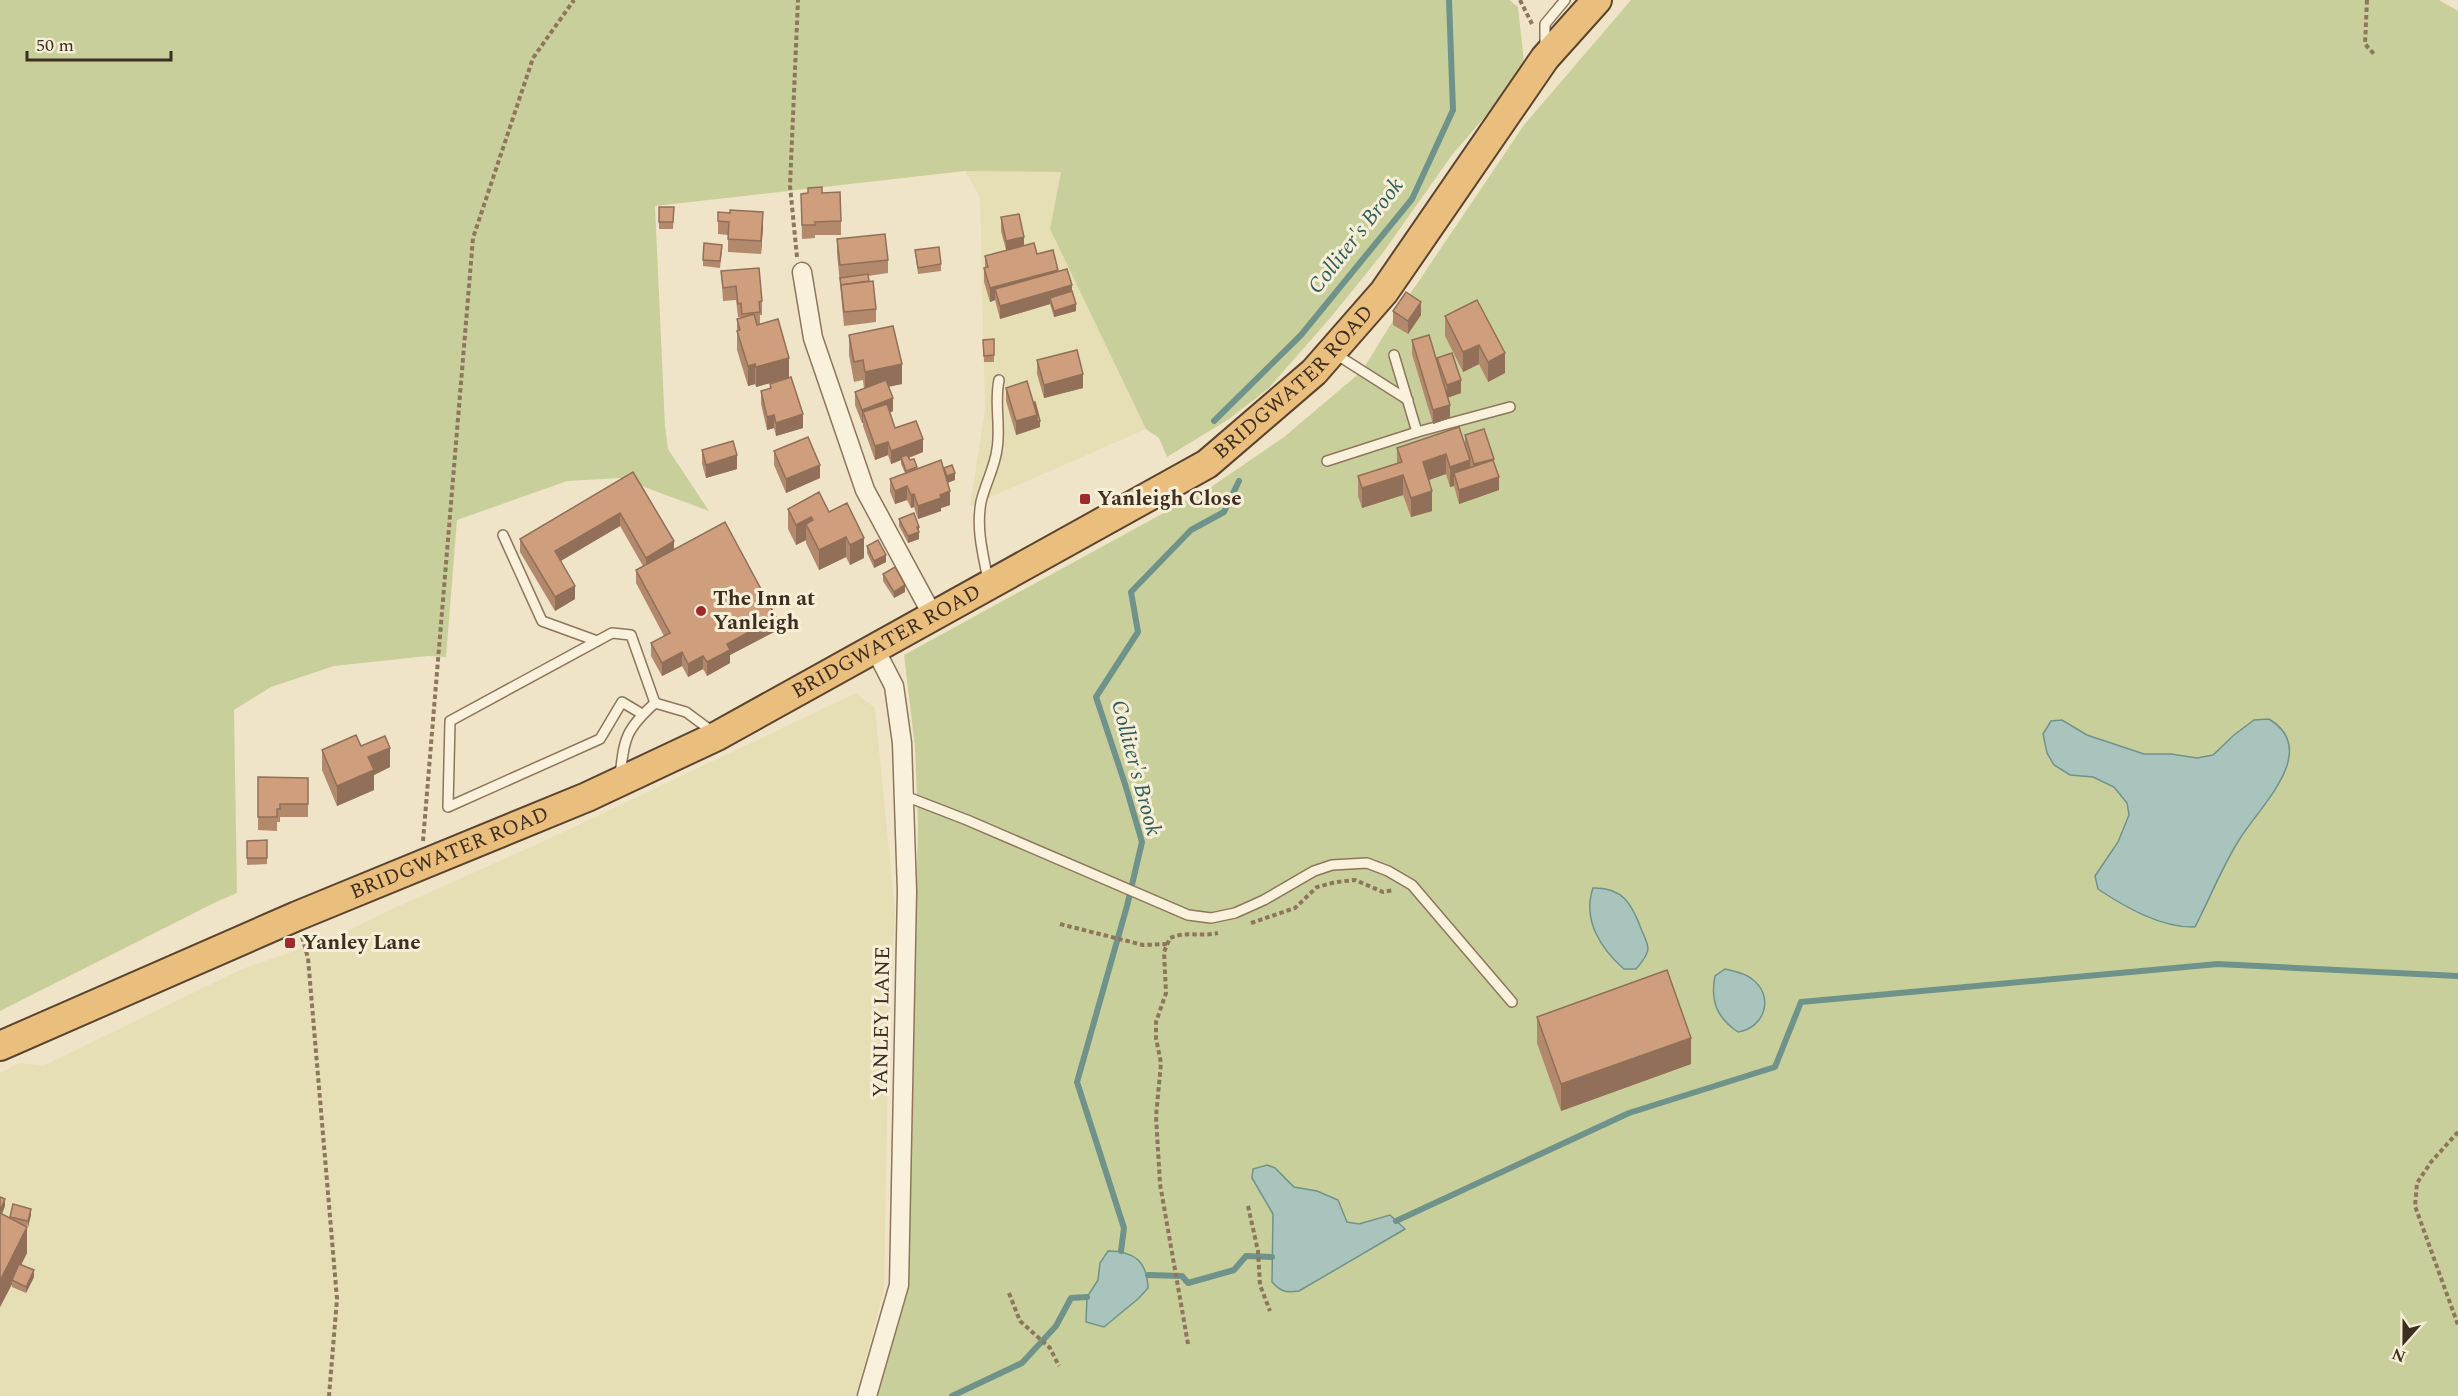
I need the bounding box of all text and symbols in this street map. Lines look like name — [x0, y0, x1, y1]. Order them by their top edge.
scale bar — [27, 24, 171, 62]
text: 50 m — [36, 32, 74, 59]
water label: Colliter's Brook — [1300, 171, 1412, 301]
street label: BRIDGWATER ROAD — [1206, 298, 1382, 468]
place label: Yanleigh Close — [1097, 483, 1242, 515]
marker: Yanleigh Close — [1078, 492, 1092, 506]
street label: BRIDGWATER ROAD — [786, 576, 987, 708]
place label: The Inn at Yanleigh — [713, 583, 815, 639]
marker: The Inn at Yanleigh — [694, 604, 708, 618]
water label: Colliter's Brook — [1102, 696, 1170, 840]
street label: BRIDGWATER ROAD — [345, 798, 554, 909]
place label: Yanley Lane — [302, 927, 421, 959]
marker: Yanley Lane — [283, 936, 297, 950]
street label: YANLEY LANE — [865, 946, 899, 1098]
north arrow — [2374, 1312, 2434, 1372]
text: N — [2389, 1342, 2409, 1369]

